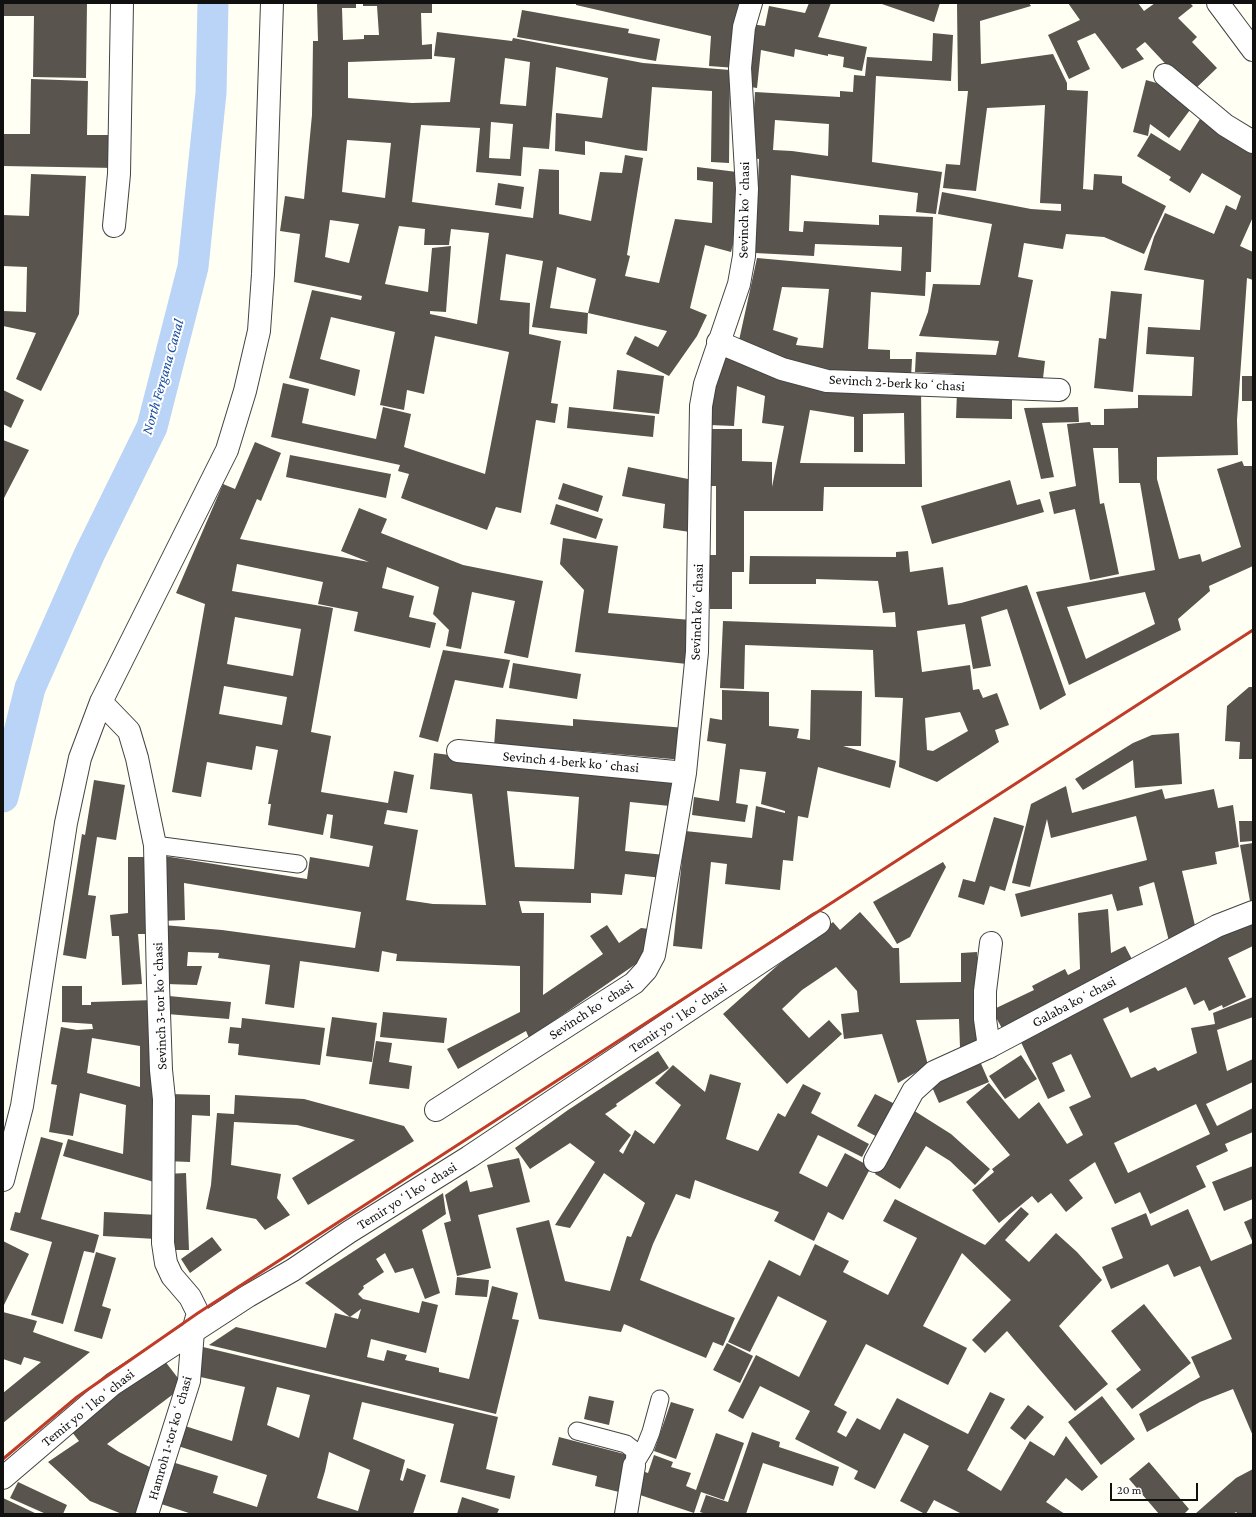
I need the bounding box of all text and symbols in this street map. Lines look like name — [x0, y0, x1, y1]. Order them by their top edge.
street label: Sevinch koʻchasi — [735, 161, 753, 259]
water label: North Fergana Canal — [138, 317, 188, 437]
street label: Sevinch 2-berk koʻchasi — [829, 371, 965, 395]
street label: Sevinch koʻchasi — [687, 563, 707, 661]
street label: Sevinch 4-berk koʻchasi — [502, 748, 640, 776]
street label: Sevinch 3-tor koʻchasi — [149, 942, 171, 1070]
street label: Galaba koʻchasi — [1029, 973, 1119, 1031]
street label: Sevinch koʻchasi — [546, 977, 636, 1043]
street label: Temir yoʻl koʻchasi — [626, 979, 730, 1057]
street label: Temir yoʻl koʻchasi — [354, 1159, 460, 1233]
street label: Temir yoʻl koʻchasi — [38, 1366, 138, 1450]
street label: Hamroh 1-tor koʻchasi — [144, 1374, 196, 1502]
scale bar — [1112, 1475, 1200, 1501]
text: 20 m — [1117, 1483, 1141, 1497]

